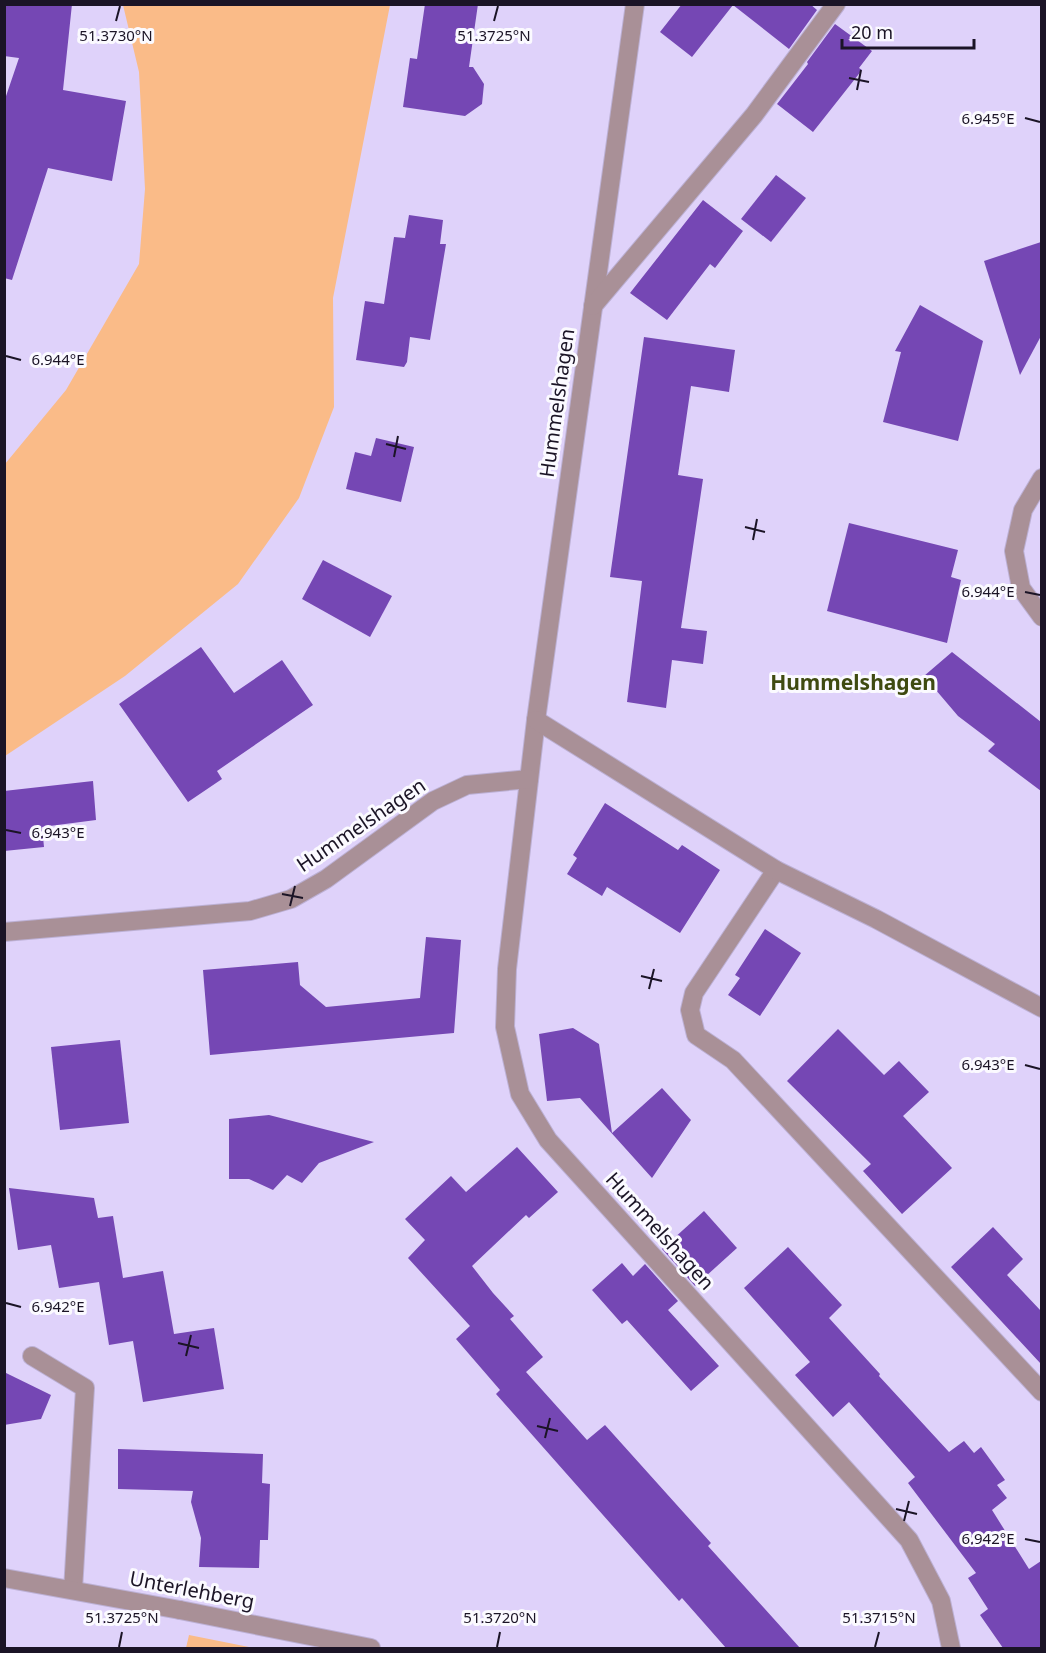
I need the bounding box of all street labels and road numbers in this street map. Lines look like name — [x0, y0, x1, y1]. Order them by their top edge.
street label: Hummelshagen — [533, 327, 580, 479]
street label: Hummelshagen — [291, 771, 430, 878]
street label: Hummelshagen — [600, 1166, 721, 1295]
street label: Unterlehberg — [127, 1564, 257, 1615]

